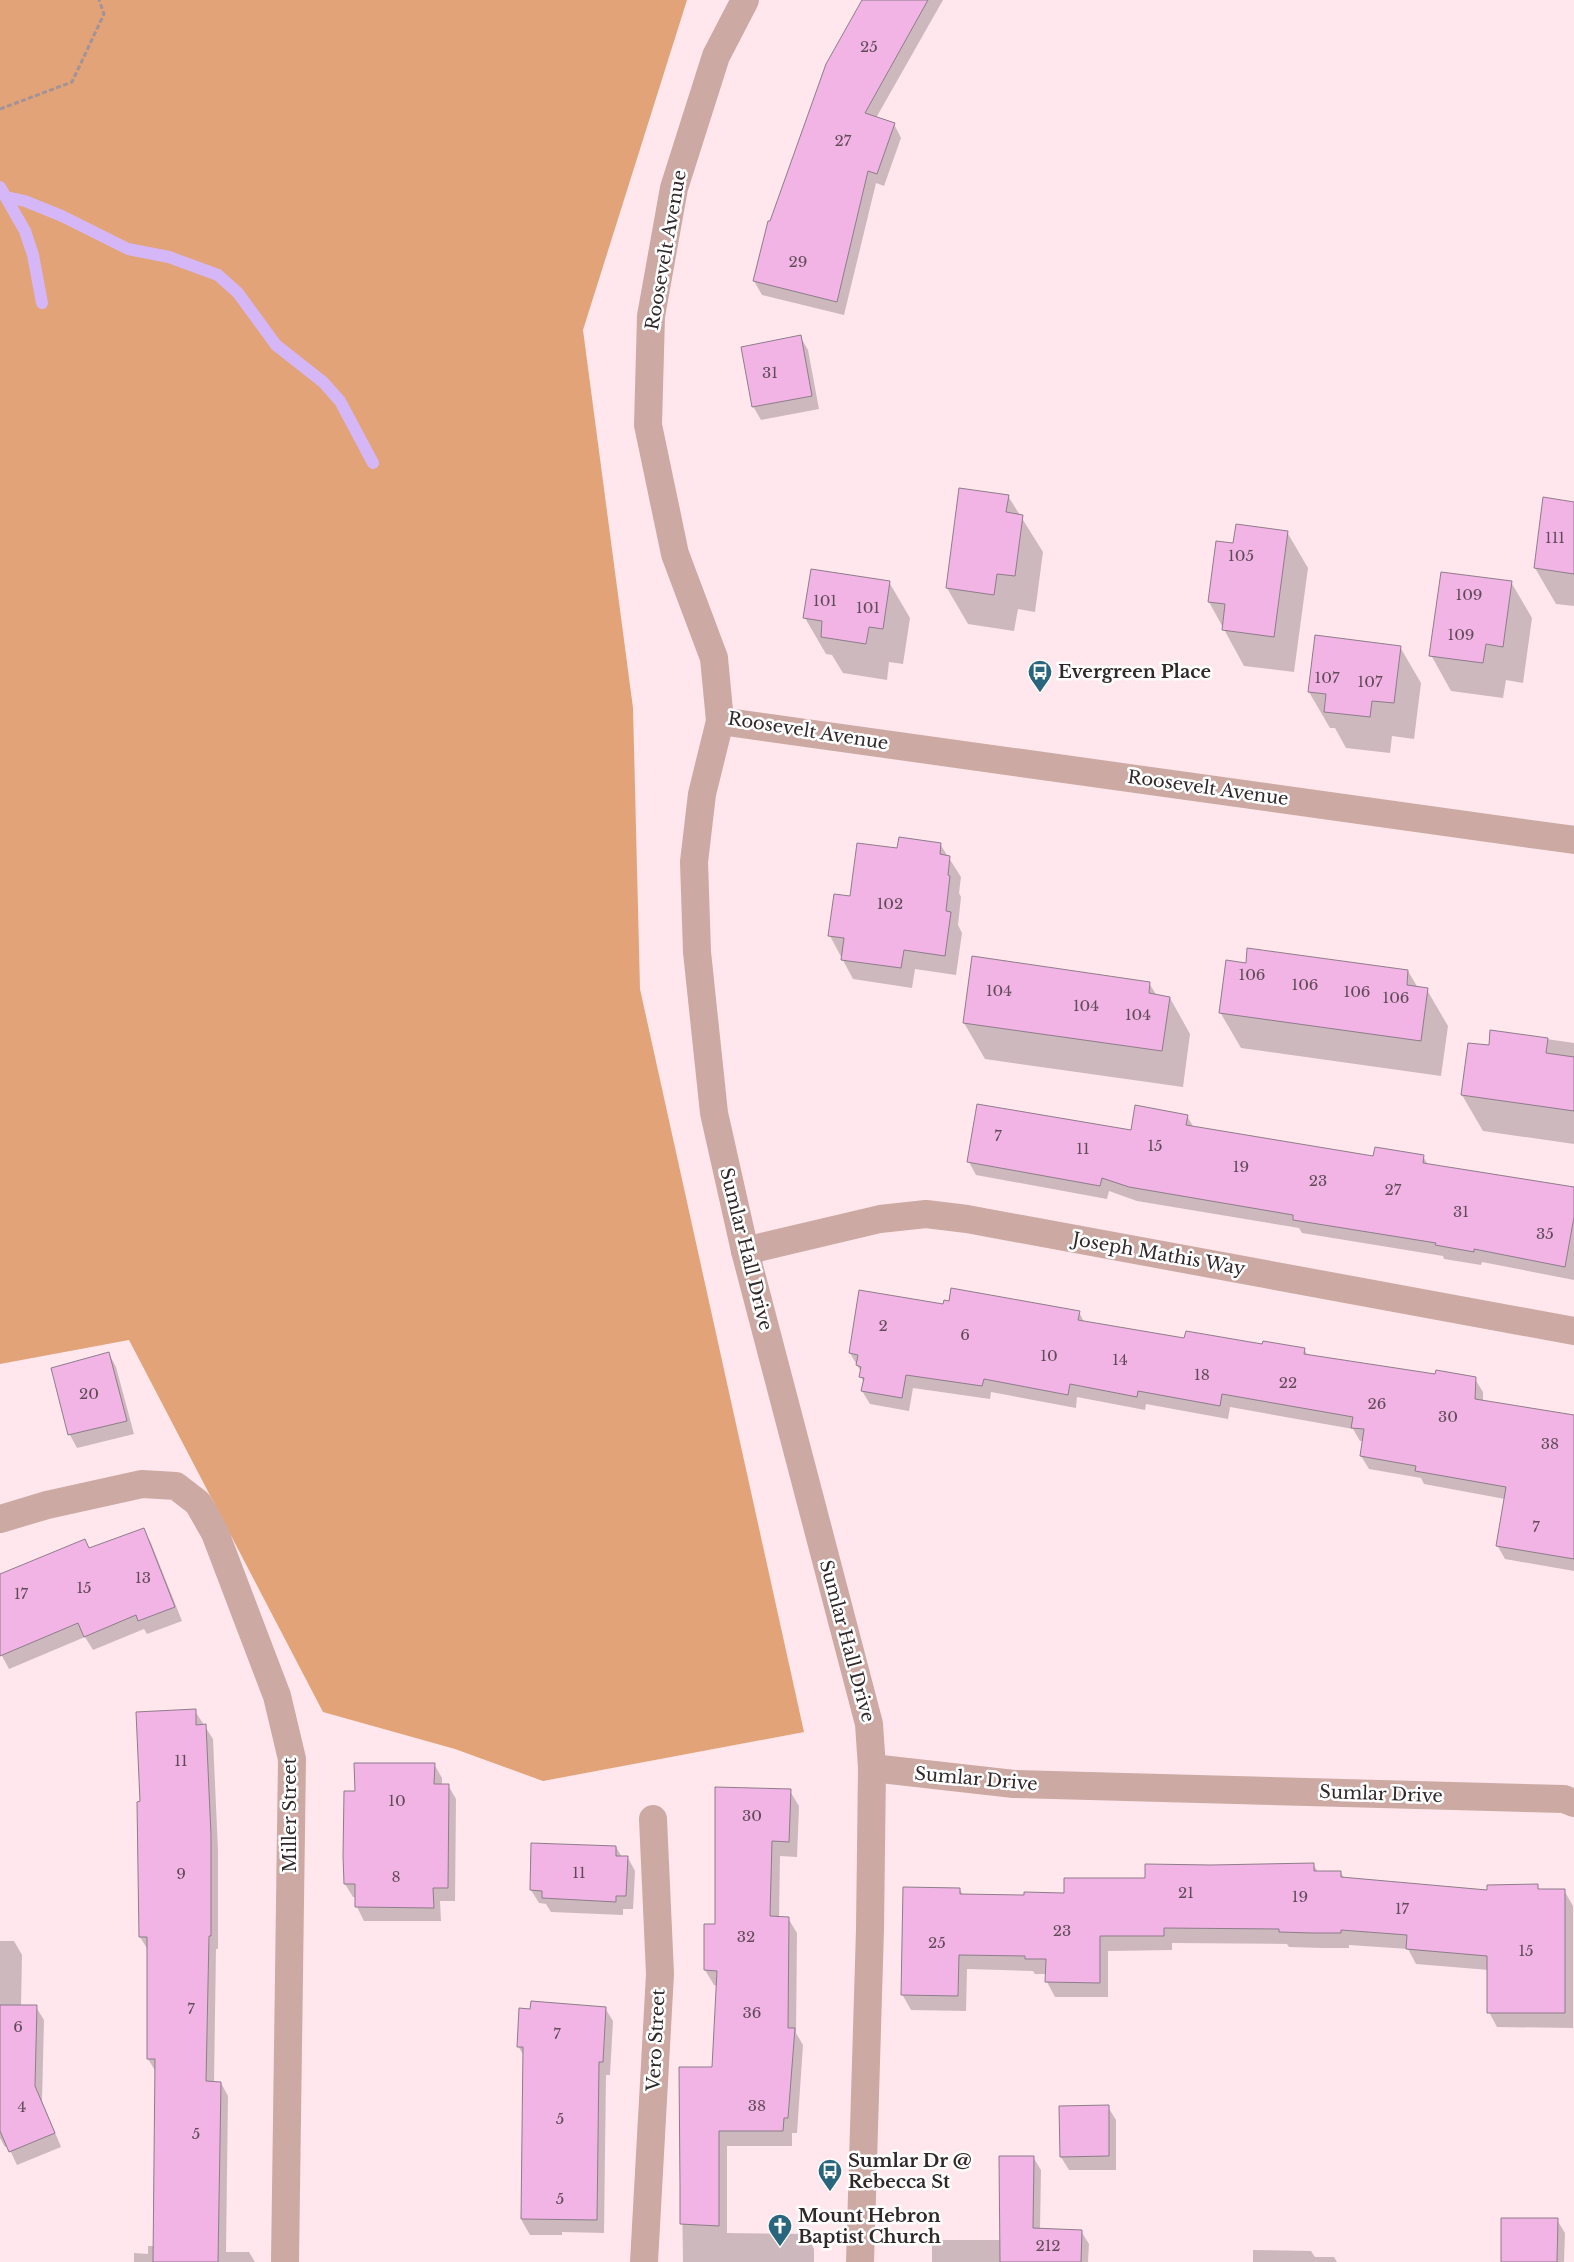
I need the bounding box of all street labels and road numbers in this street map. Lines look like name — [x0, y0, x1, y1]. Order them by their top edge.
street label: Roosevelt Avenue — [641, 168, 691, 332]
street label: Roosevelt Avenue — [726, 707, 890, 755]
street label: Roosevelt Avenue — [1126, 766, 1290, 810]
street label: Sumlar Hall Drive — [715, 1165, 777, 1333]
street label: Joseph Mathis Way — [1069, 1228, 1247, 1280]
street label: Sumlar Hall Drive — [815, 1557, 879, 1725]
street label: Miller Street — [279, 1757, 301, 1873]
street label: Sumlar Drive — [914, 1763, 1038, 1795]
street label: Sumlar Drive — [1319, 1781, 1443, 1807]
street label: Vero Street — [642, 1988, 670, 2093]

